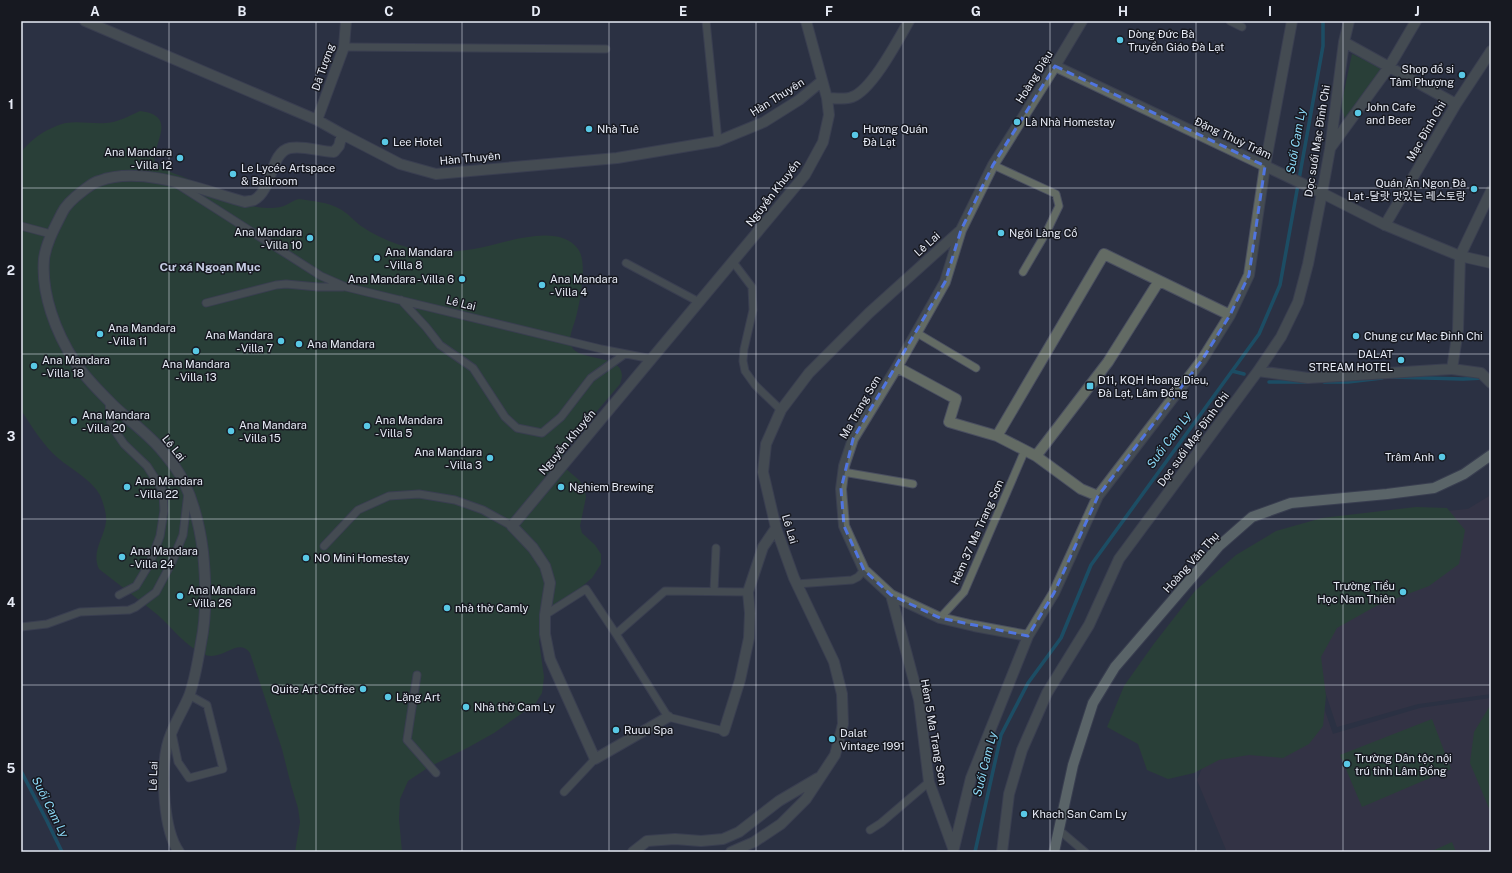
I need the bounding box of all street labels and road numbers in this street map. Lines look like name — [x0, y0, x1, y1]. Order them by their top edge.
street label: Dã Tượng — [309, 42, 337, 92]
street label: Hoàng Diệu — [1013, 49, 1055, 105]
street label: Hàn Thuyên — [748, 76, 806, 118]
street label: Dọc suối Mạc Đĩnh Chi — [1302, 84, 1332, 198]
street label: Mạc Đĩnh Chi — [1404, 99, 1448, 163]
street label: Đặng Thuỳ Trâm — [1193, 115, 1273, 161]
street label: Hàn Thuyên — [439, 149, 501, 167]
street label: Nguyễn Khuyến — [743, 157, 803, 229]
street label: Lê Lai — [912, 230, 942, 258]
street label: Lê Lai — [445, 294, 477, 312]
street label: Ma Trang Sơn — [837, 373, 883, 441]
street label: Dọc suối Mạc Đĩnh Chi — [1155, 390, 1231, 488]
street label: Nguyễn Khuyến — [536, 407, 598, 477]
street label: Lê Lai — [160, 433, 188, 463]
street label: Hẻm 37 Ma Trang Sơn — [948, 478, 1006, 586]
street label: Lê Lai — [780, 513, 800, 545]
street label: Hoàng Văn Thụ — [1161, 529, 1221, 595]
street label: Hẻm 5 Ma Trang Sơn — [919, 678, 949, 786]
street label: Lê Lai — [146, 761, 160, 791]

